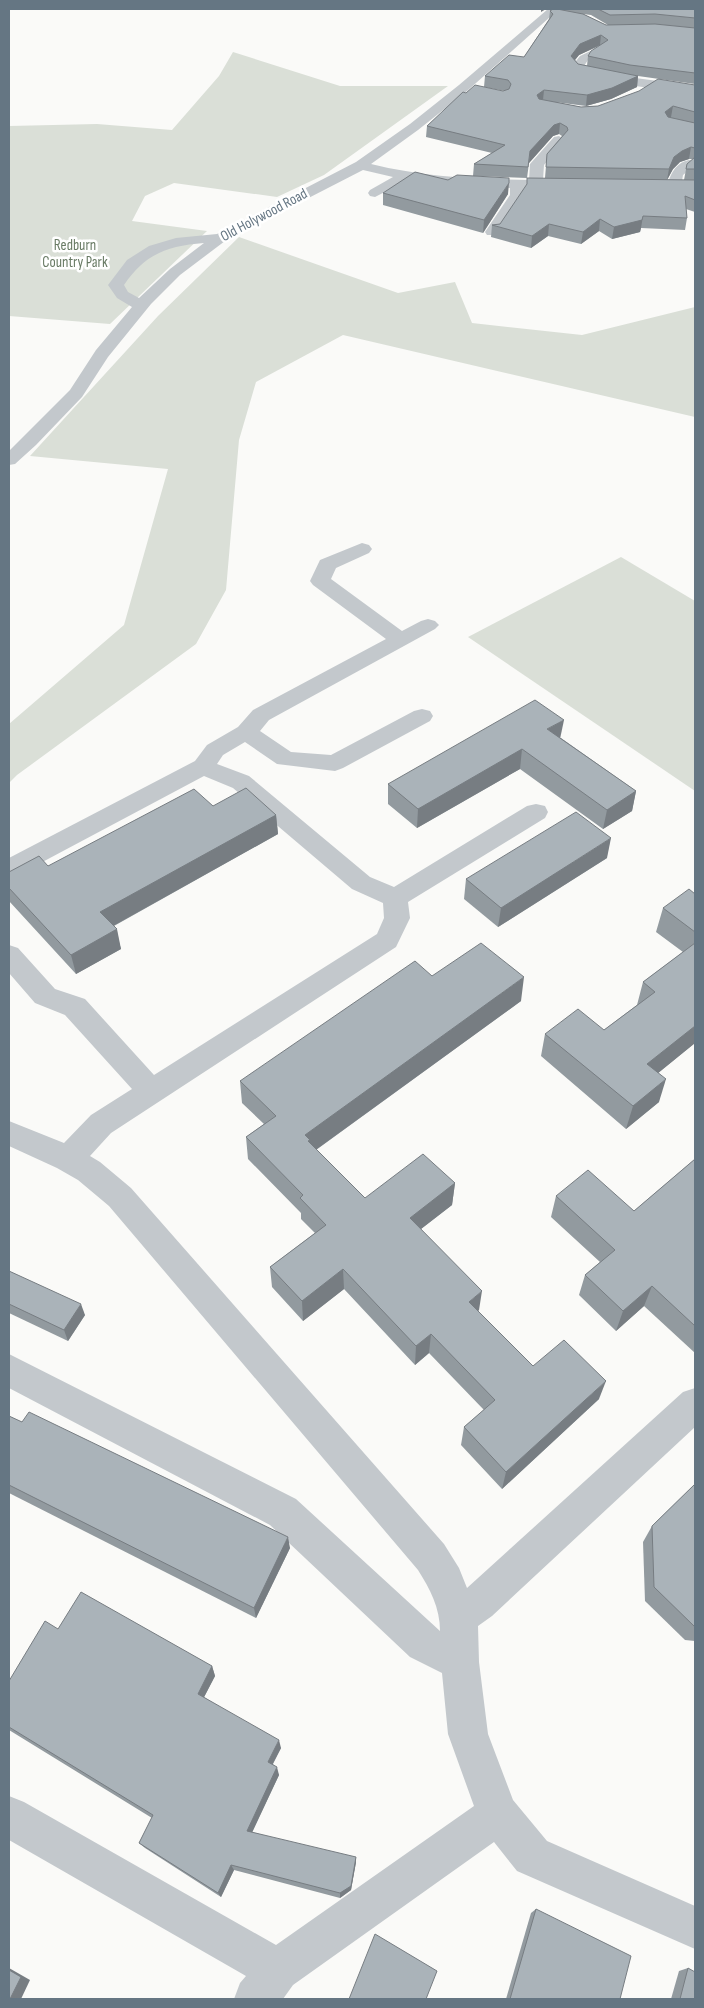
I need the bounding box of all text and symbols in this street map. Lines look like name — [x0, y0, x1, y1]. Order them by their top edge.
street label: Old Holywood Road — [217, 184, 311, 246]
park label: Redburn Country Park — [42, 236, 108, 272]

